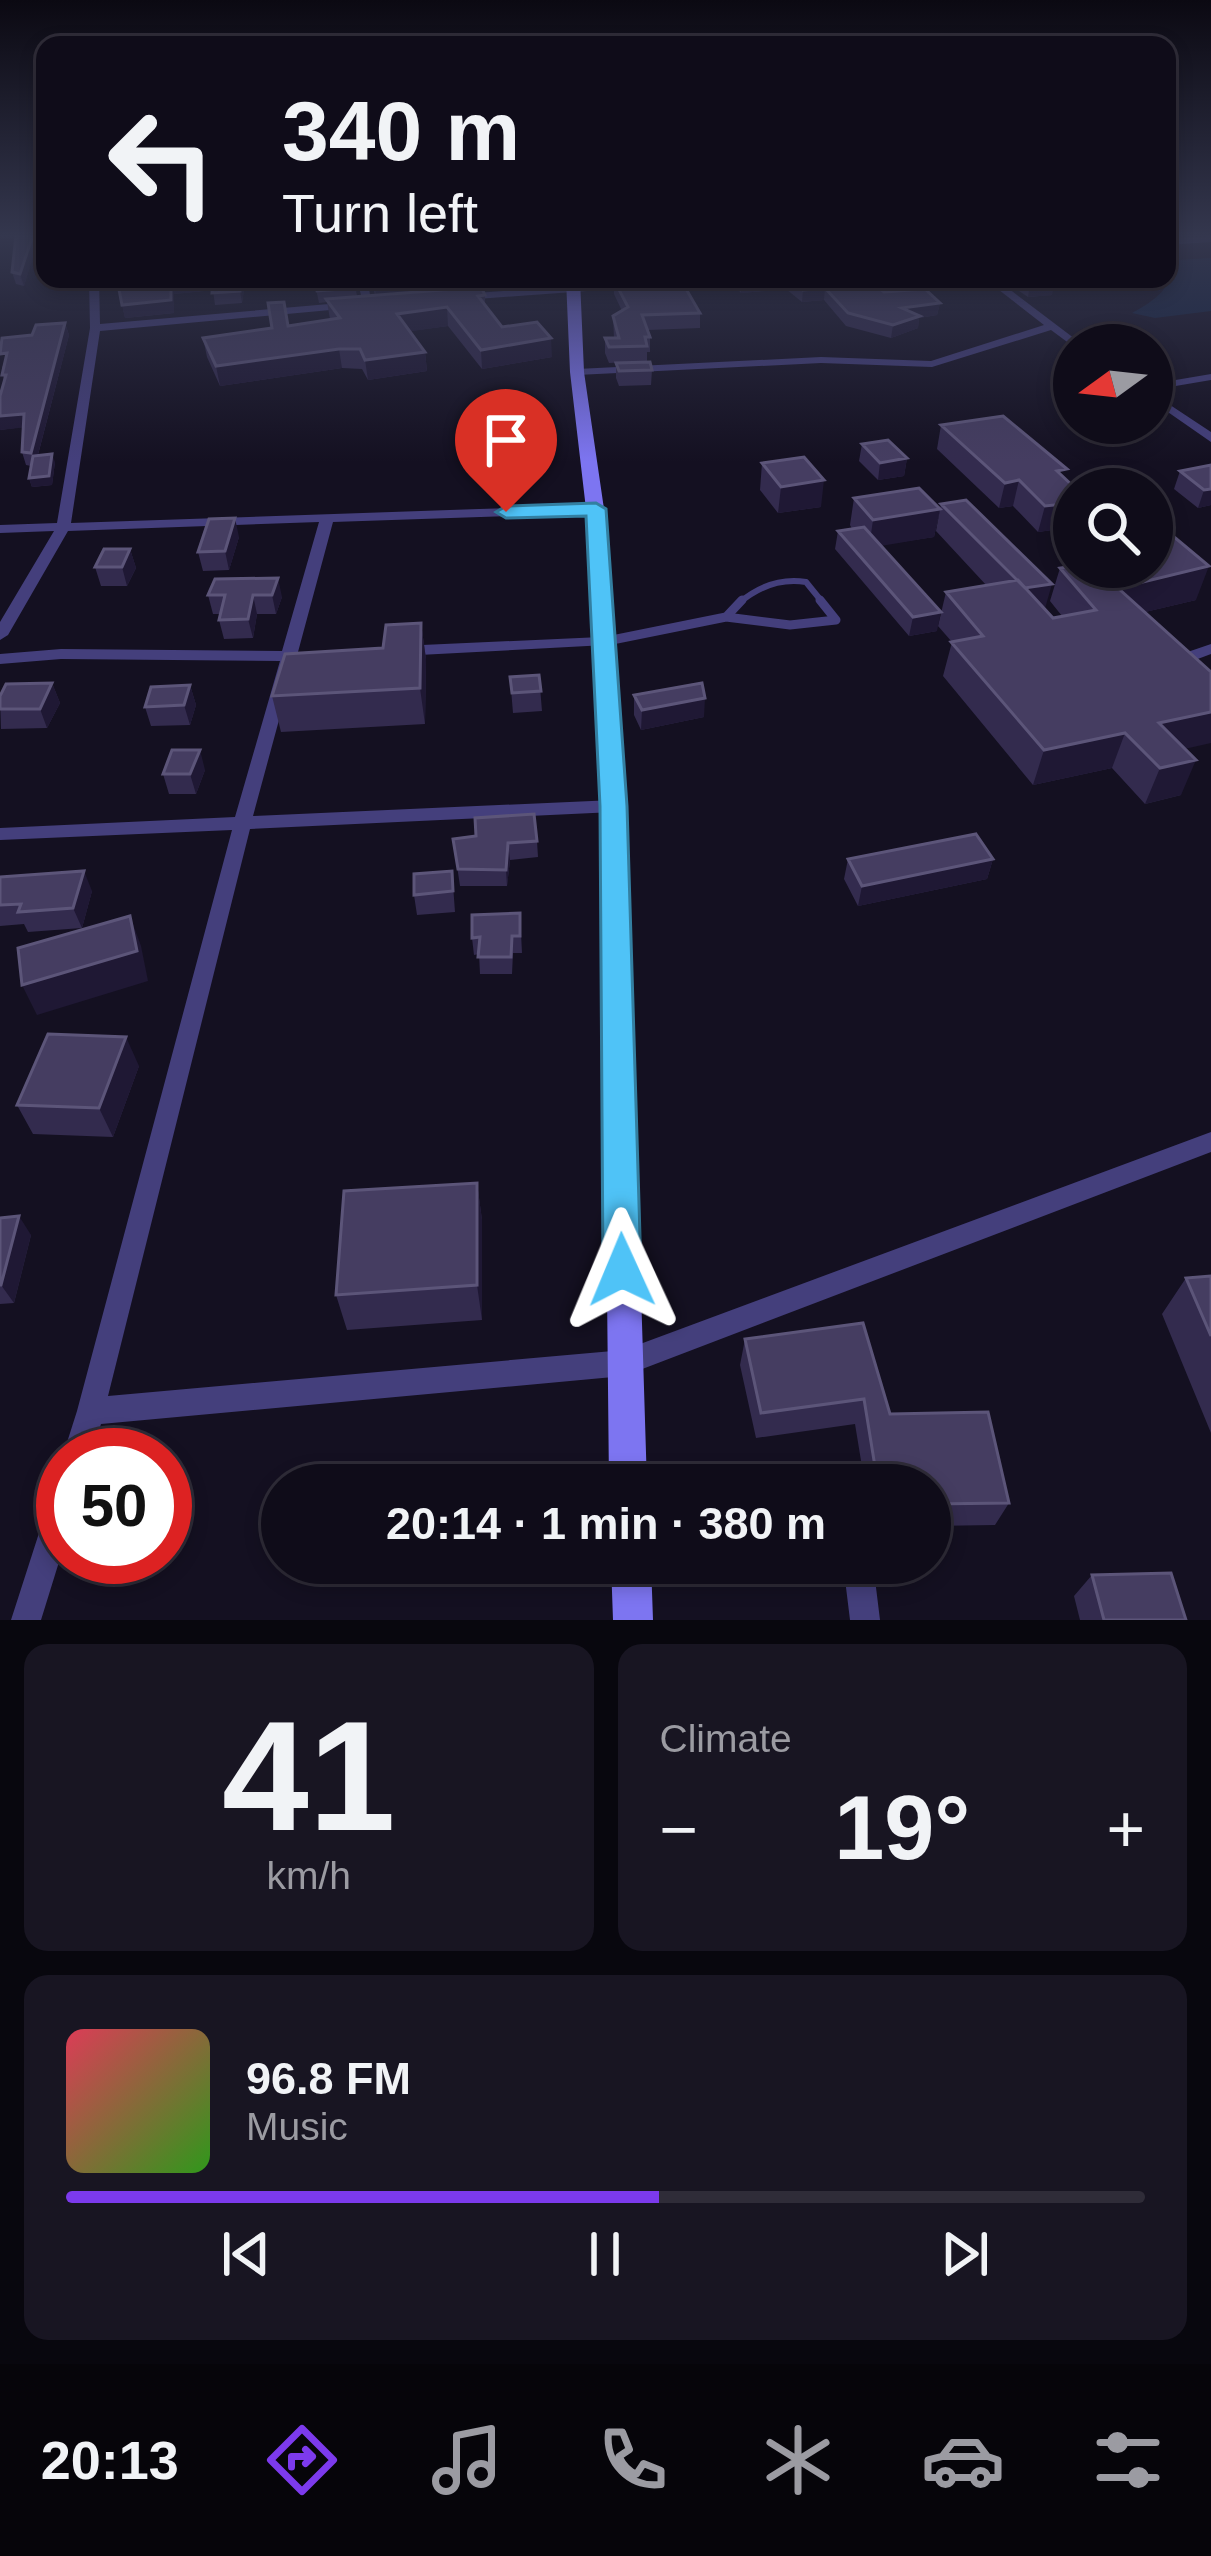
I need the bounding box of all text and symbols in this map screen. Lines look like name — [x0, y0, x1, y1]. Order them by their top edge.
icon: left — [84, 84, 240, 240]
text: 340 m — [282, 84, 520, 178]
text: Turn left — [282, 183, 478, 243]
north arrow — [1053, 324, 1173, 444]
map controls — [1053, 324, 1173, 588]
pin — [455, 389, 557, 512]
icon: arrive — [473, 407, 539, 473]
button: search — [1053, 468, 1173, 588]
position arrow — [559, 1207, 685, 1333]
speed limit sign: 50 — [36, 1428, 192, 1584]
text: 20:14 · 1 min · 380 m — [386, 1498, 826, 1549]
text: 41 — [222, 1689, 396, 1863]
text: Climate — [660, 1717, 792, 1760]
text: 19° — [834, 1778, 970, 1878]
text: − — [660, 1792, 698, 1866]
text: + — [1106, 1792, 1145, 1866]
text: km/h — [266, 1854, 351, 1897]
text: 96.8 FM — [246, 2053, 411, 2104]
text: Music — [246, 2105, 348, 2148]
icon: previous — [213, 2221, 279, 2287]
icon: pause — [572, 2221, 638, 2287]
icon: next — [932, 2221, 998, 2287]
icon: directions — [260, 2418, 344, 2502]
icon: music — [425, 2418, 509, 2502]
icon: phone — [591, 2418, 675, 2502]
icon: climate — [756, 2418, 840, 2502]
icon: car — [921, 2418, 1005, 2502]
icon: filters — [1086, 2418, 1170, 2502]
text: 20:13 — [41, 2430, 179, 2490]

